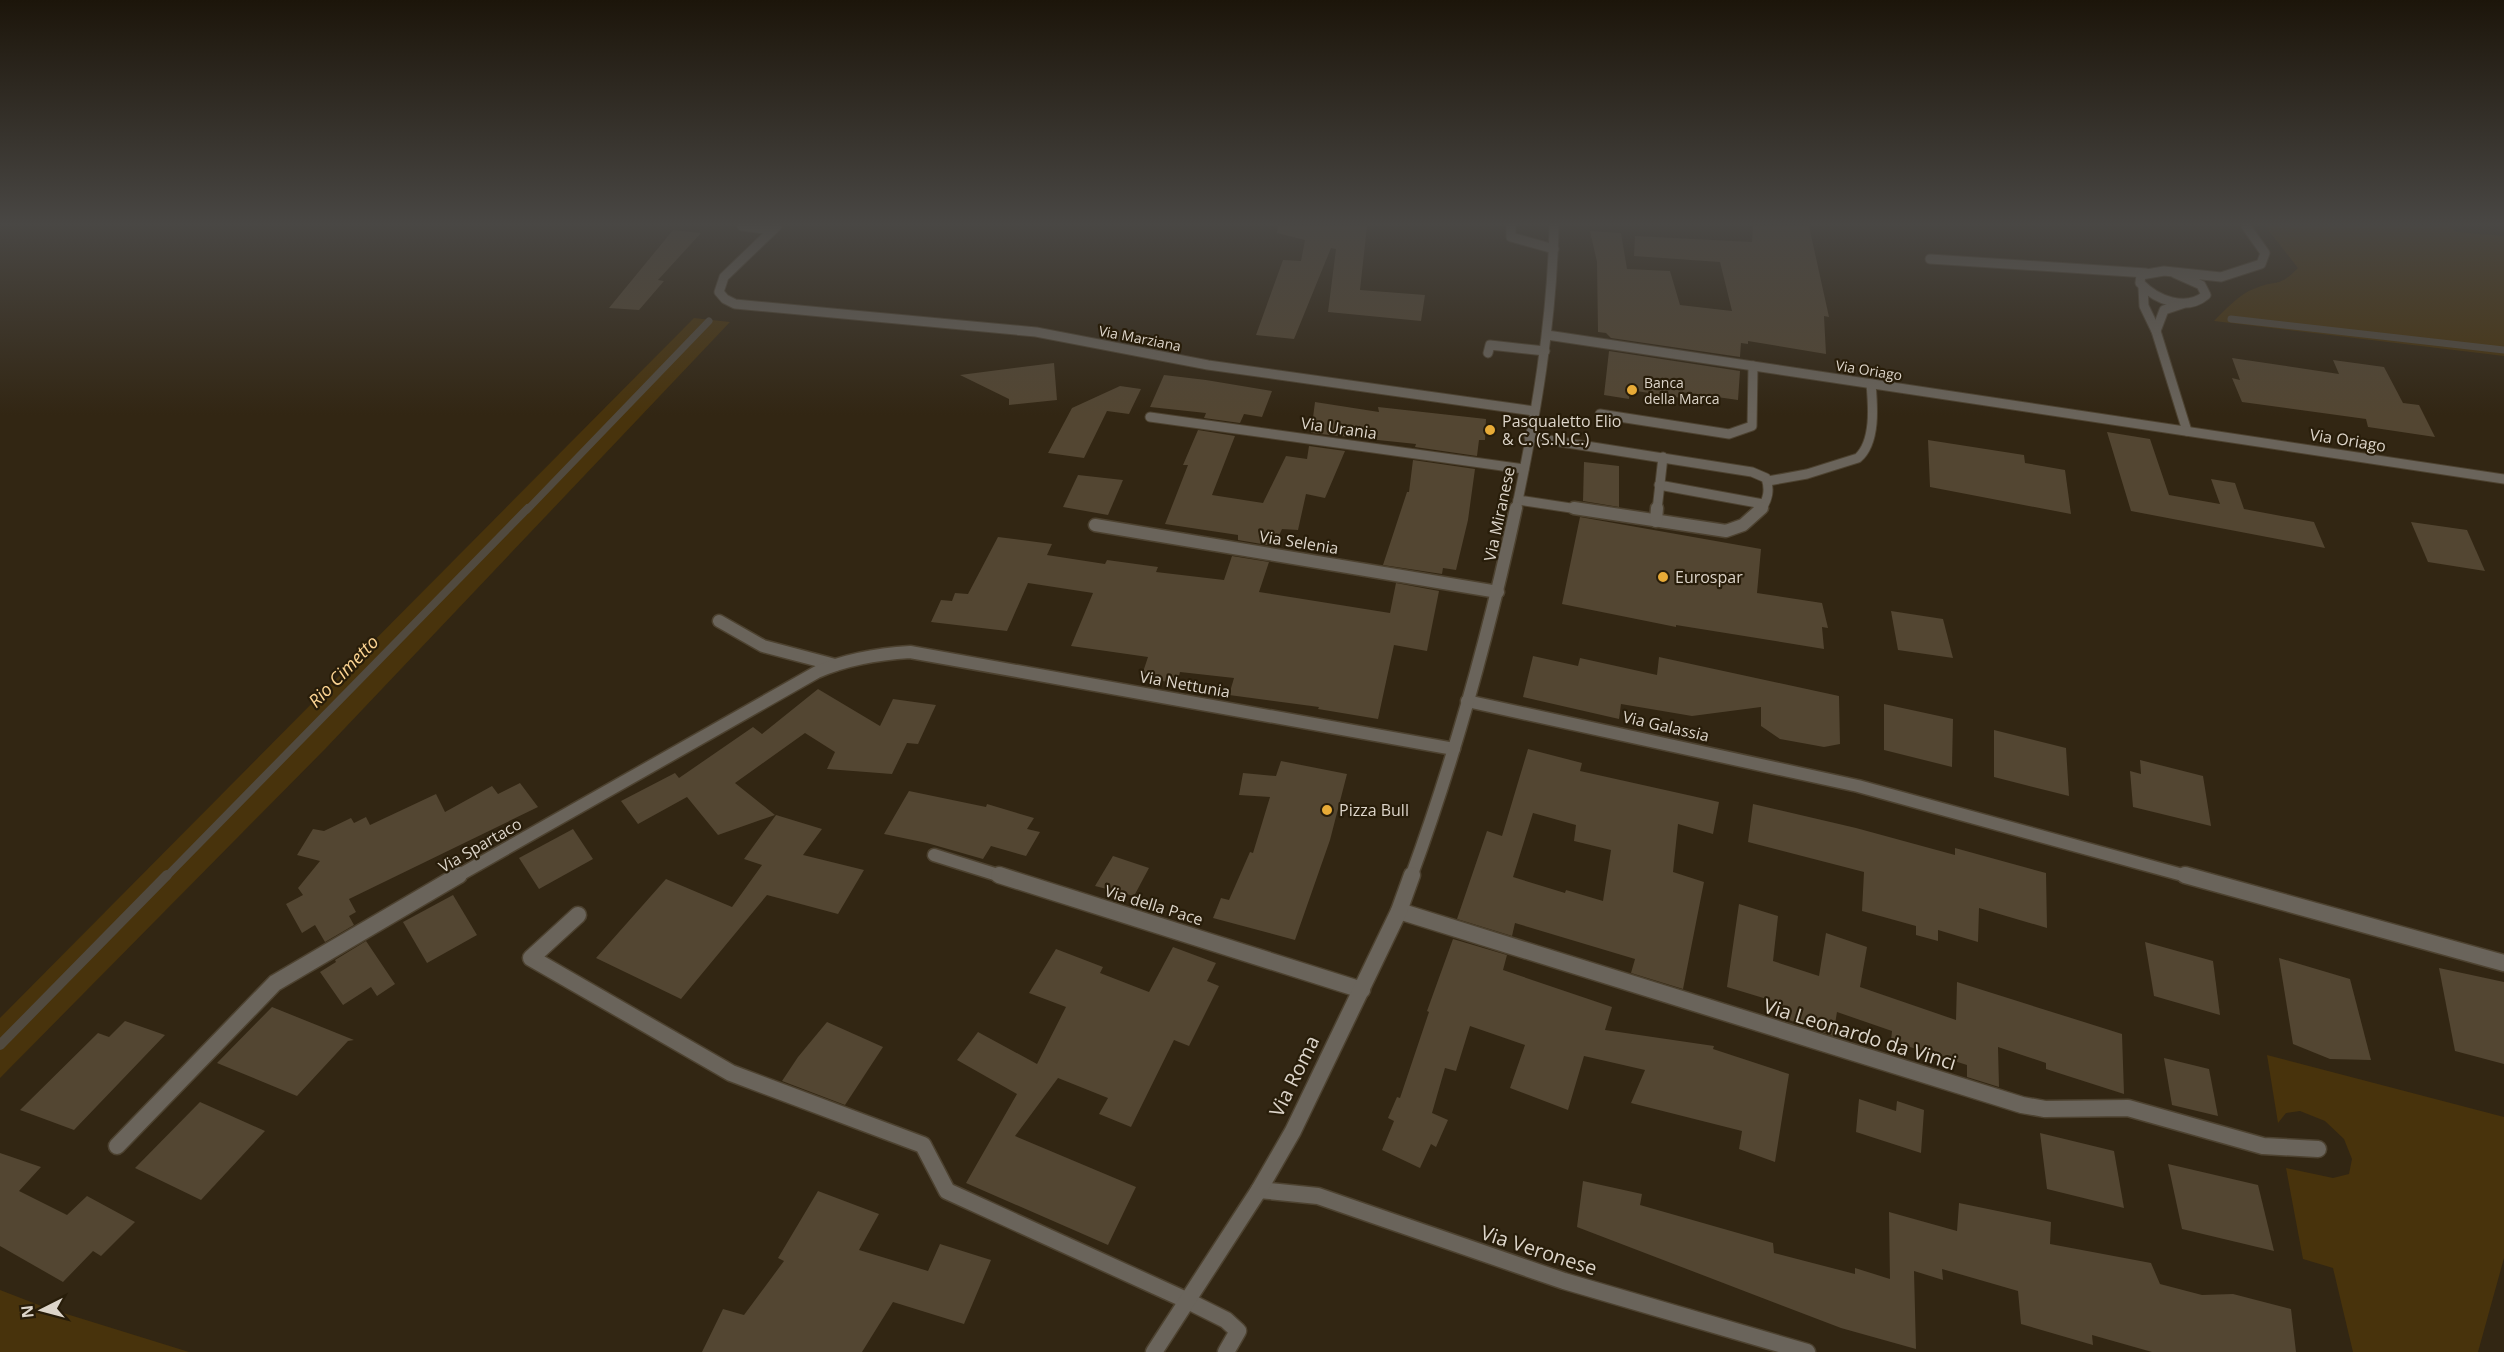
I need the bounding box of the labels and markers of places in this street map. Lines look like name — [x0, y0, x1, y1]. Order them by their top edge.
place label: Banca della Marca — [1644, 373, 1720, 408]
marker: Banca della Marca — [1625, 383, 1639, 397]
place label: Pasqualetto Elio & C. (S.N.C.) — [1502, 410, 1621, 450]
marker: Pasqualetto Elio & C. (S.N.C.) — [1483, 423, 1497, 437]
place label: Eurospar — [1675, 566, 1743, 588]
marker: Eurospar — [1656, 570, 1670, 584]
place label: Pizza Bull — [1339, 799, 1409, 821]
marker: Pizza Bull — [1320, 803, 1334, 817]

